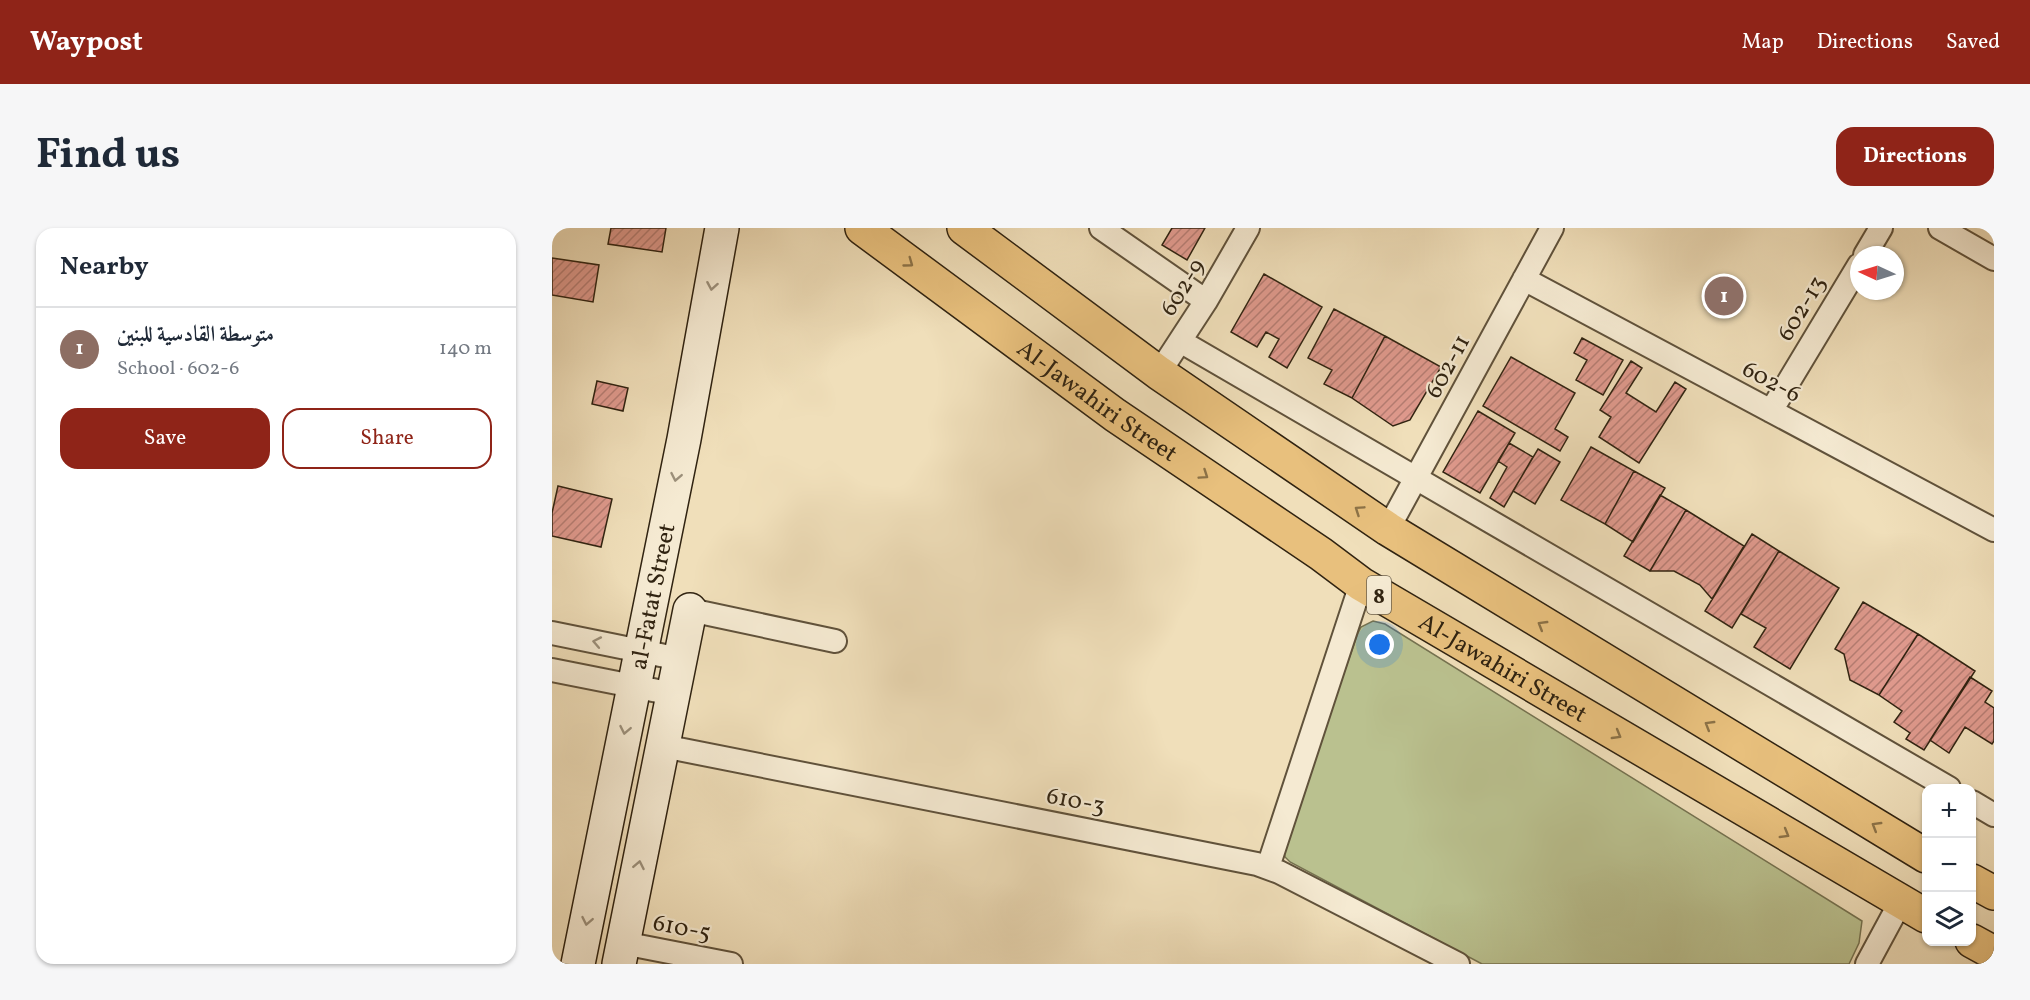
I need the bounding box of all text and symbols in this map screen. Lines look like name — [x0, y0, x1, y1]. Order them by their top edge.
text: Waypost — [30, 23, 143, 62]
text: Map — [1742, 28, 1784, 57]
text: Directions — [1817, 28, 1913, 57]
text: Saved — [1946, 28, 2000, 57]
text: Find us — [36, 127, 180, 186]
button: Directions — [1836, 127, 1994, 186]
north arrow — [1850, 246, 1904, 300]
text: Nearby — [60, 249, 149, 285]
street label: 602-9 — [1153, 253, 1215, 323]
one-way arrow — [903, 256, 914, 267]
street label: 602-13 — [1770, 270, 1836, 348]
pin: 1 — [1704, 274, 1744, 318]
one-way arrow — [706, 281, 718, 290]
text: متوسطة القادسية للبنين — [117, 320, 274, 351]
street label: 602-11 — [1418, 329, 1480, 405]
street label: Al-Jawahiri Street — [1009, 333, 1184, 471]
text: 1 — [75, 335, 84, 363]
text: 140 m — [439, 335, 492, 363]
street label: 602-6 — [1736, 353, 1807, 412]
text: School · 602-6 — [117, 355, 239, 383]
button: Save — [60, 408, 270, 469]
button: Share — [282, 408, 492, 469]
one-way arrow — [1197, 468, 1208, 479]
one-way arrow — [671, 472, 684, 482]
one-way arrow — [1355, 506, 1366, 517]
street label: al-Fatat Street — [623, 521, 686, 673]
road number: 8 — [1367, 576, 1391, 614]
street label: Al-Jawahiri Street — [1411, 606, 1593, 732]
one-way arrow — [1538, 620, 1548, 632]
your location — [1365, 630, 1394, 659]
one-way arrow — [592, 636, 602, 649]
one-way arrow — [1705, 721, 1715, 733]
one-way arrow — [619, 725, 632, 735]
one-way arrow — [1611, 728, 1621, 739]
street label: 610-3 — [1043, 780, 1108, 824]
map controls — [1922, 784, 1976, 946]
button: + — [1922, 784, 1976, 838]
one-way arrow — [1872, 821, 1882, 833]
one-way arrow — [1779, 826, 1790, 838]
button: − — [1922, 838, 1976, 892]
one-way arrow — [632, 861, 645, 871]
button: layers — [1922, 892, 1976, 946]
street label: 610-5 — [650, 907, 713, 951]
one-way arrow — [581, 916, 594, 926]

